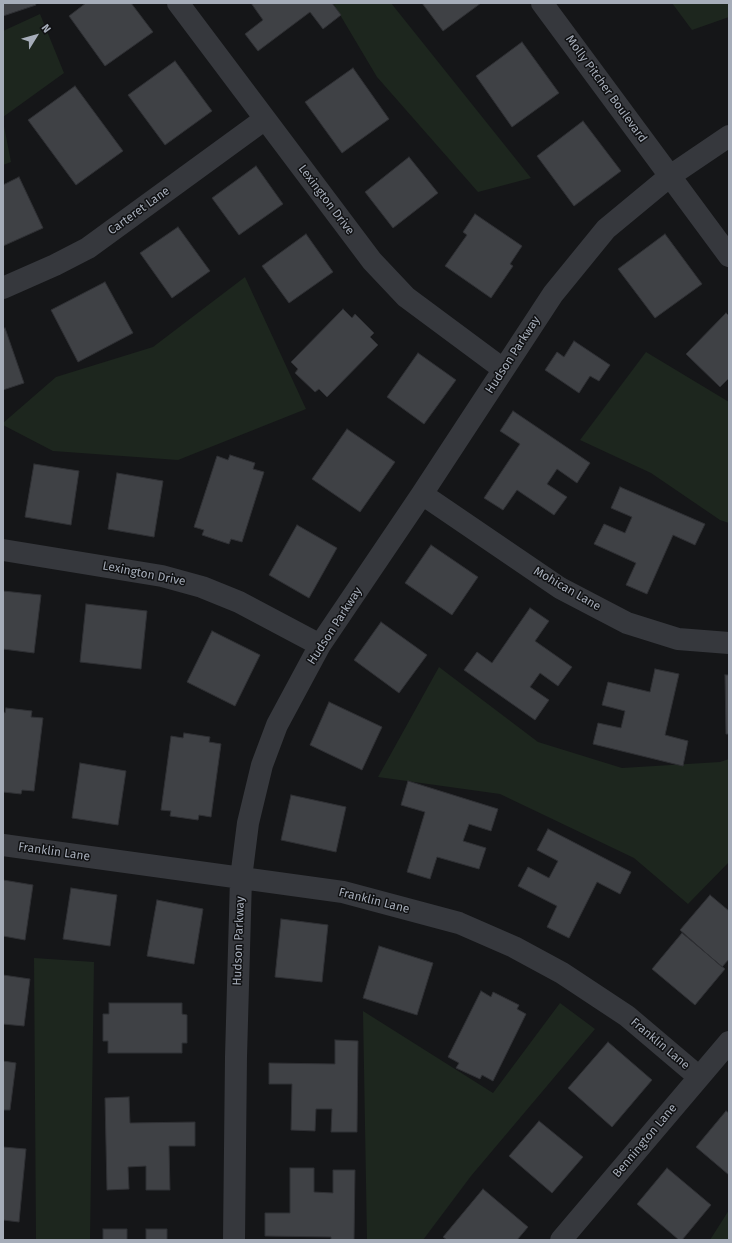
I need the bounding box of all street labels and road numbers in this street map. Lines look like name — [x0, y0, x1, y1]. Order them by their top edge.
street label: Molly Pitcher Boulevard — [562, 33, 650, 145]
street label: Lexington Drive — [295, 162, 357, 238]
street label: Carteret Lane — [105, 184, 173, 238]
street label: Hudson Parkway — [483, 314, 543, 396]
street label: Lexington Drive — [101, 559, 187, 589]
street label: Mohican Lane — [531, 564, 603, 614]
street label: Hudson Parkway — [305, 585, 365, 667]
street label: Franklin Lane — [17, 840, 91, 864]
street label: Franklin Lane — [337, 885, 411, 917]
street label: Hudson Parkway — [230, 896, 248, 986]
street label: Franklin Lane — [628, 1015, 692, 1073]
street label: Bennington Lane — [610, 1101, 680, 1181]

